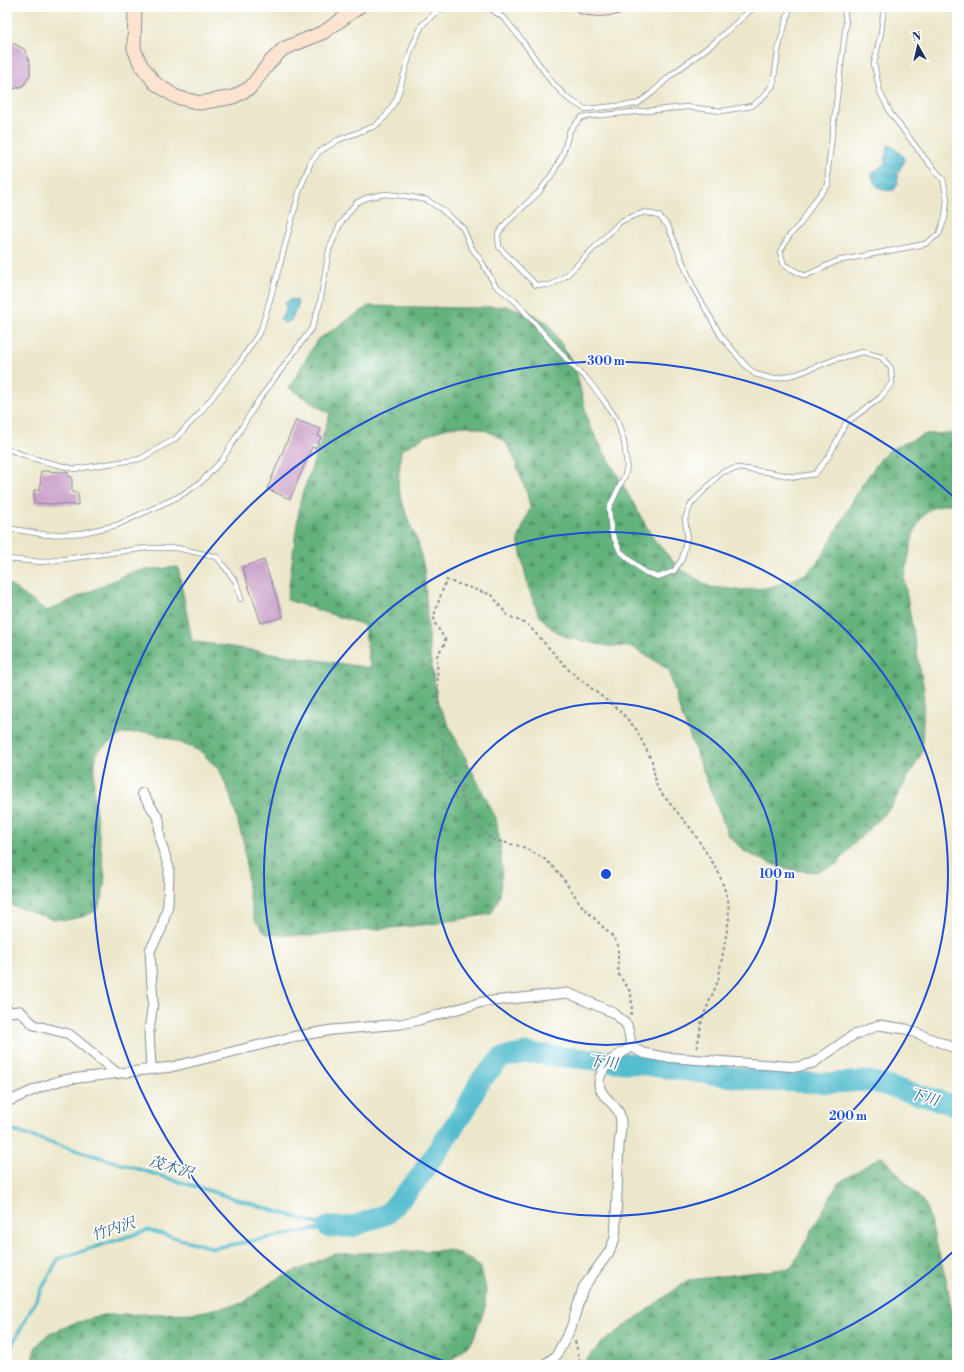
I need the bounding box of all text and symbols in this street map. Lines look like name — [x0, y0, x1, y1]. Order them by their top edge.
north arrow — [898, 26, 938, 66]
text: N — [911, 30, 922, 45]
text: 300 m — [587, 354, 625, 369]
centre of rings — [599, 867, 613, 881]
text: 100 m — [759, 867, 795, 882]
water label: 下川 — [587, 1051, 621, 1074]
water label: 下川 — [907, 1084, 943, 1111]
text: 200 m — [829, 1109, 867, 1124]
water label: 茂木沢 — [147, 1152, 197, 1184]
water label: 竹内沢 — [89, 1213, 139, 1245]

